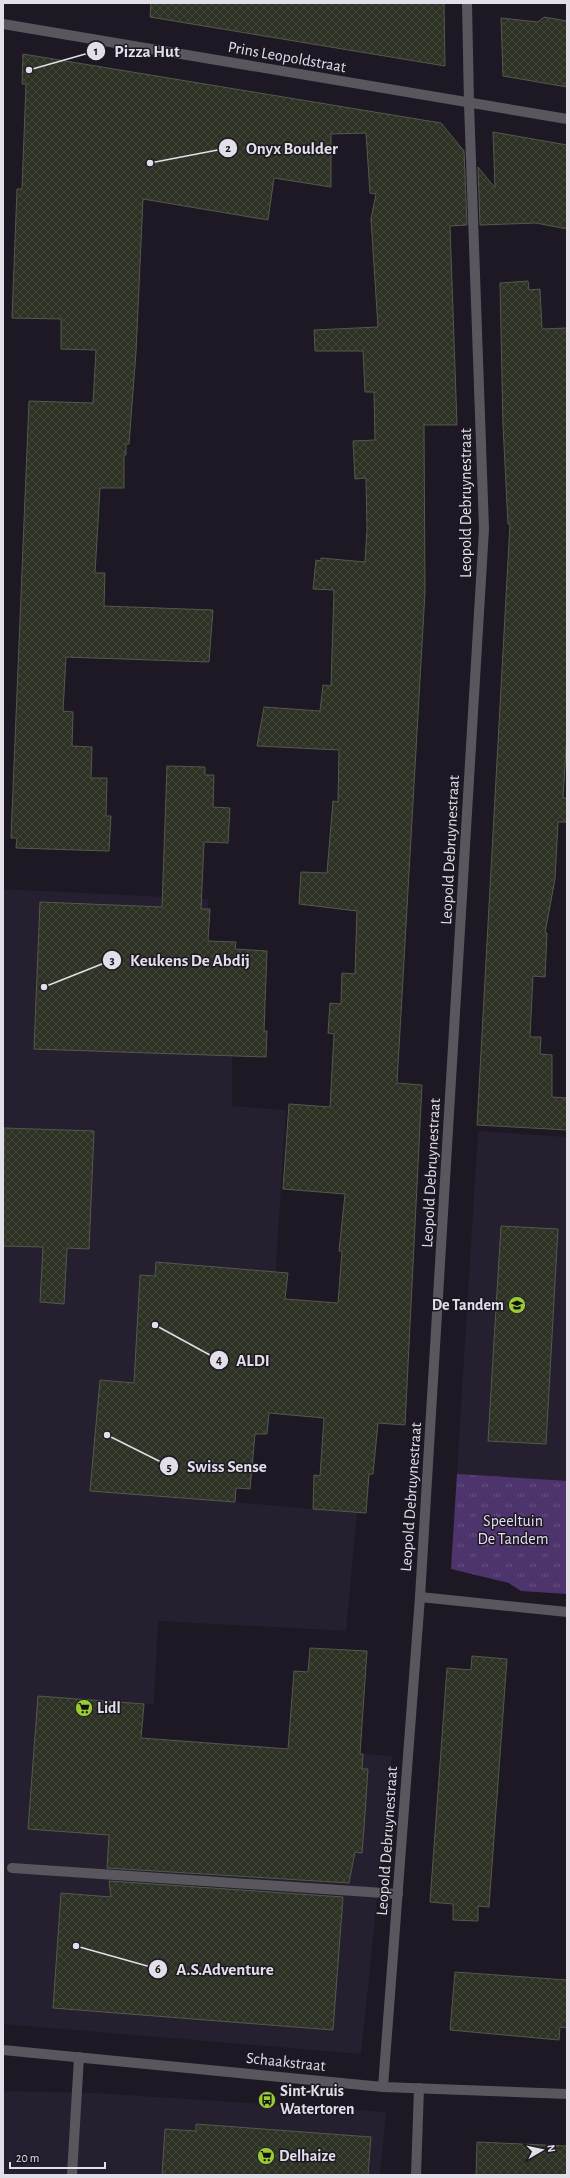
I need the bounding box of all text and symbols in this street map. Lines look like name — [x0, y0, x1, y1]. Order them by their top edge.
callout: Pizza Hut — [86, 37, 188, 66]
street label: Prins Leopoldstraat — [227, 39, 347, 75]
text: Pizza Hut — [114, 43, 180, 60]
text: 1 — [94, 45, 98, 57]
callout: Onyx Boulder — [218, 134, 346, 163]
text: Onyx Boulder — [246, 140, 338, 158]
text: 2 — [225, 142, 231, 154]
street label: Leopold Debruynestraat — [458, 428, 475, 578]
street label: Leopold Debruynestraat — [438, 775, 463, 925]
callout: Keukens De Abdij — [102, 945, 257, 974]
text: Keukens De Abdij — [130, 952, 250, 970]
text: 3 — [109, 954, 115, 966]
street label: Leopold Debruynestraat — [419, 1098, 444, 1248]
school or university icon: De Tandem — [507, 1295, 527, 1315]
place label: De Tandem — [432, 1297, 504, 1313]
callout: ALDI — [209, 1345, 278, 1374]
text: ALDI — [236, 1352, 270, 1369]
text: 4 — [216, 1354, 222, 1366]
street label: Leopold Debruynestraat — [398, 1422, 425, 1572]
callout: Swiss Sense — [159, 1452, 275, 1481]
text: Swiss Sense — [187, 1458, 267, 1475]
text: 5 — [166, 1461, 172, 1473]
park label: Speeltuin De Tandem — [477, 1513, 549, 1547]
supermarket icon: Lidl — [74, 1698, 94, 1718]
place label: Lidl — [97, 1700, 121, 1716]
street label: Leopold Debruynestraat — [374, 1766, 401, 1916]
callout: A.S.Adventure — [148, 1955, 282, 1984]
text: A.S.Adventure — [176, 1961, 274, 1978]
text: 6 — [155, 1963, 161, 1975]
street label: Schaakstraat — [246, 2050, 326, 2074]
place label: Sint-Kruis Watertoren — [280, 2083, 354, 2117]
bus stop icon: Sint-Kruis Watertoren — [257, 2090, 277, 2110]
north arrow — [522, 2130, 562, 2170]
scale bar — [10, 2144, 105, 2170]
text: N — [545, 2144, 557, 2153]
supermarket icon: Delhaize — [256, 2146, 276, 2166]
place label: Delhaize — [279, 2148, 336, 2164]
text: 20 m — [16, 2152, 39, 2164]

